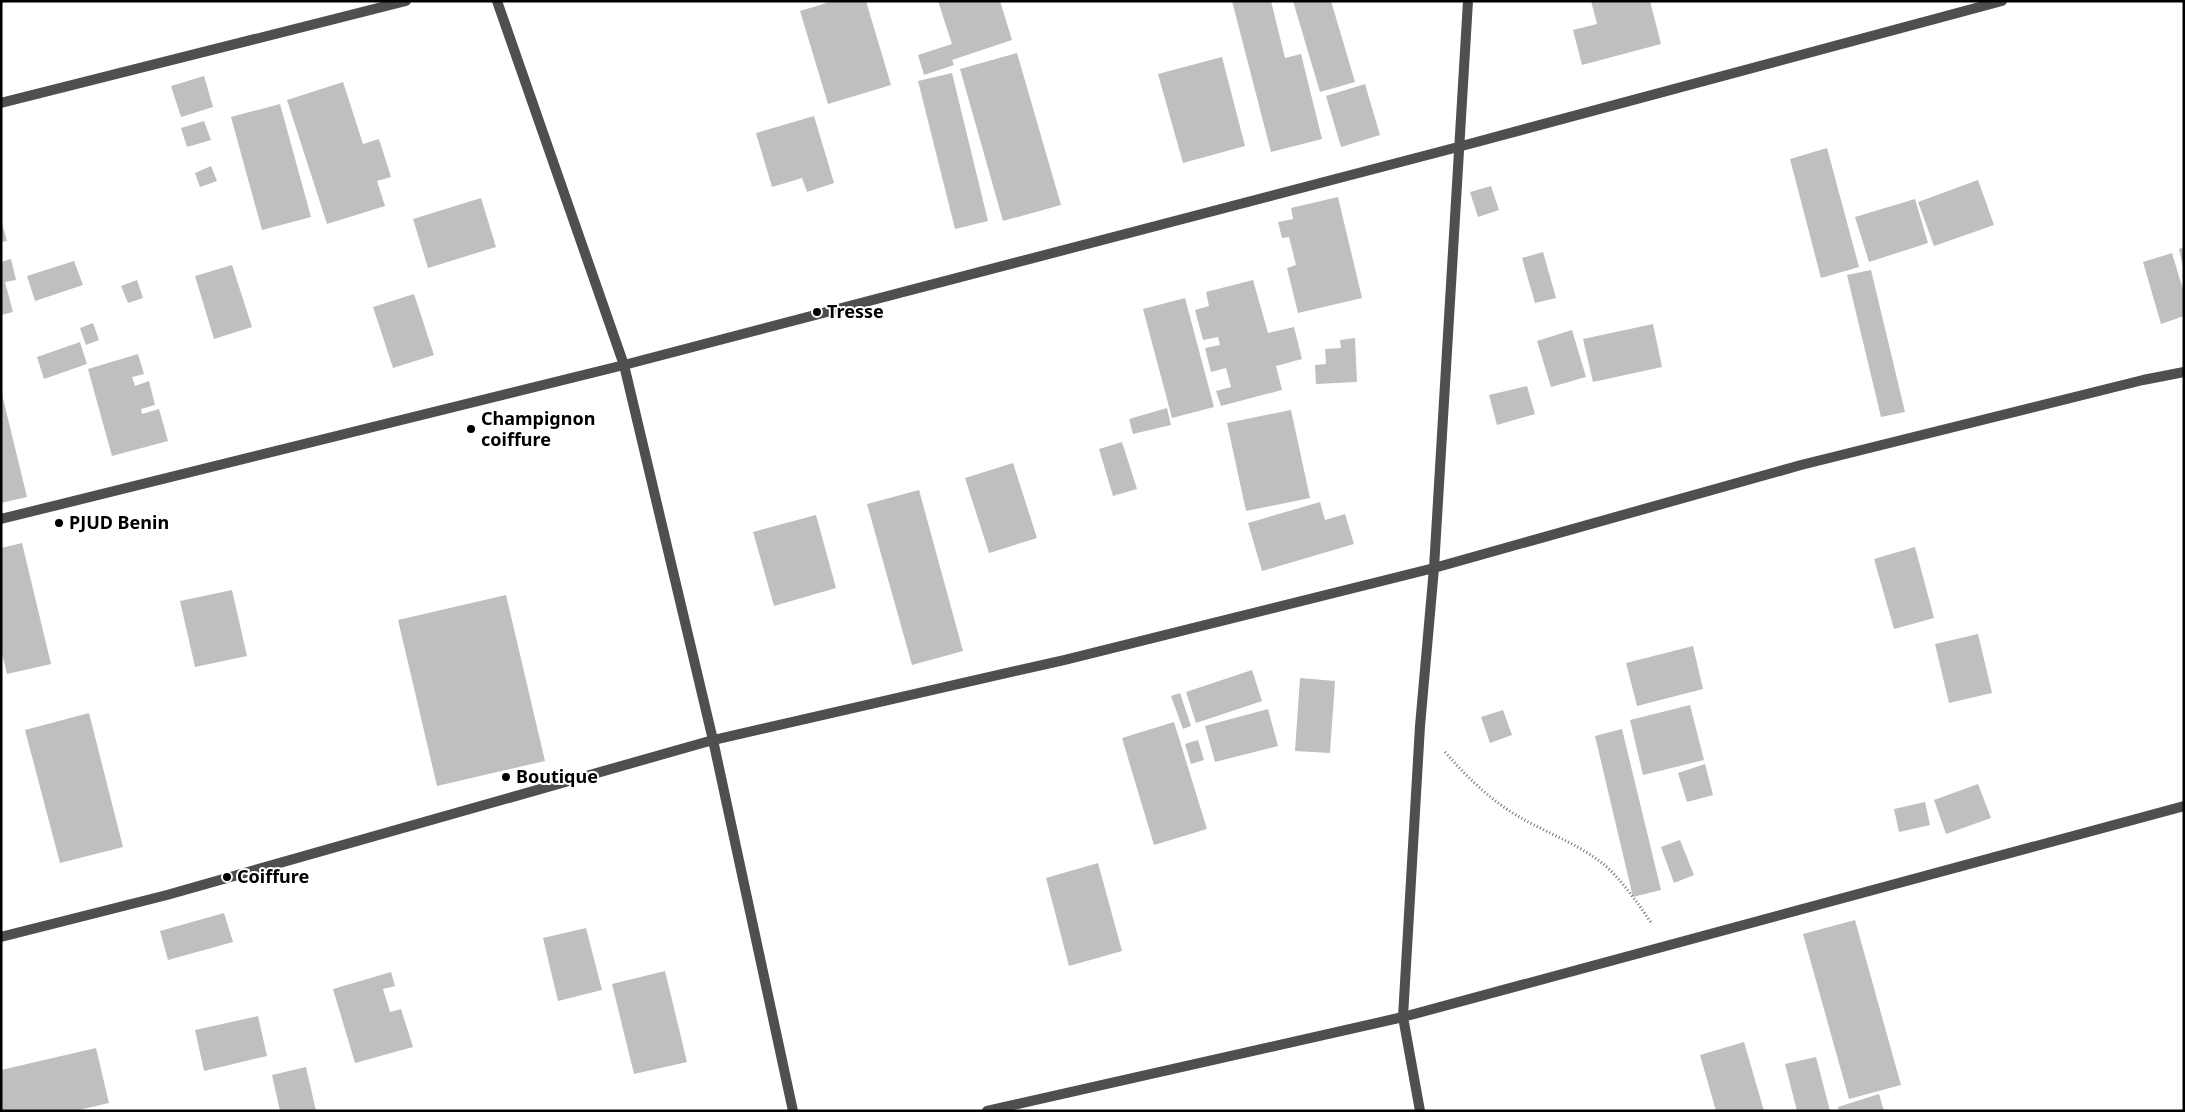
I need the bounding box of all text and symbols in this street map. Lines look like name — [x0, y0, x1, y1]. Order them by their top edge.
place label: Tresse — [827, 299, 884, 323]
marker: Tresse — [811, 306, 823, 318]
place label: Champignon coiffure — [481, 406, 595, 451]
marker: Champignon coiffure — [465, 423, 477, 435]
place label: PJUD Benin — [69, 510, 169, 534]
marker: PJUD Benin — [53, 517, 65, 529]
place label: Boutique — [516, 764, 598, 788]
marker: Boutique — [500, 771, 512, 783]
place label: Coiffure — [237, 864, 309, 888]
marker: Coiffure — [221, 871, 233, 883]

